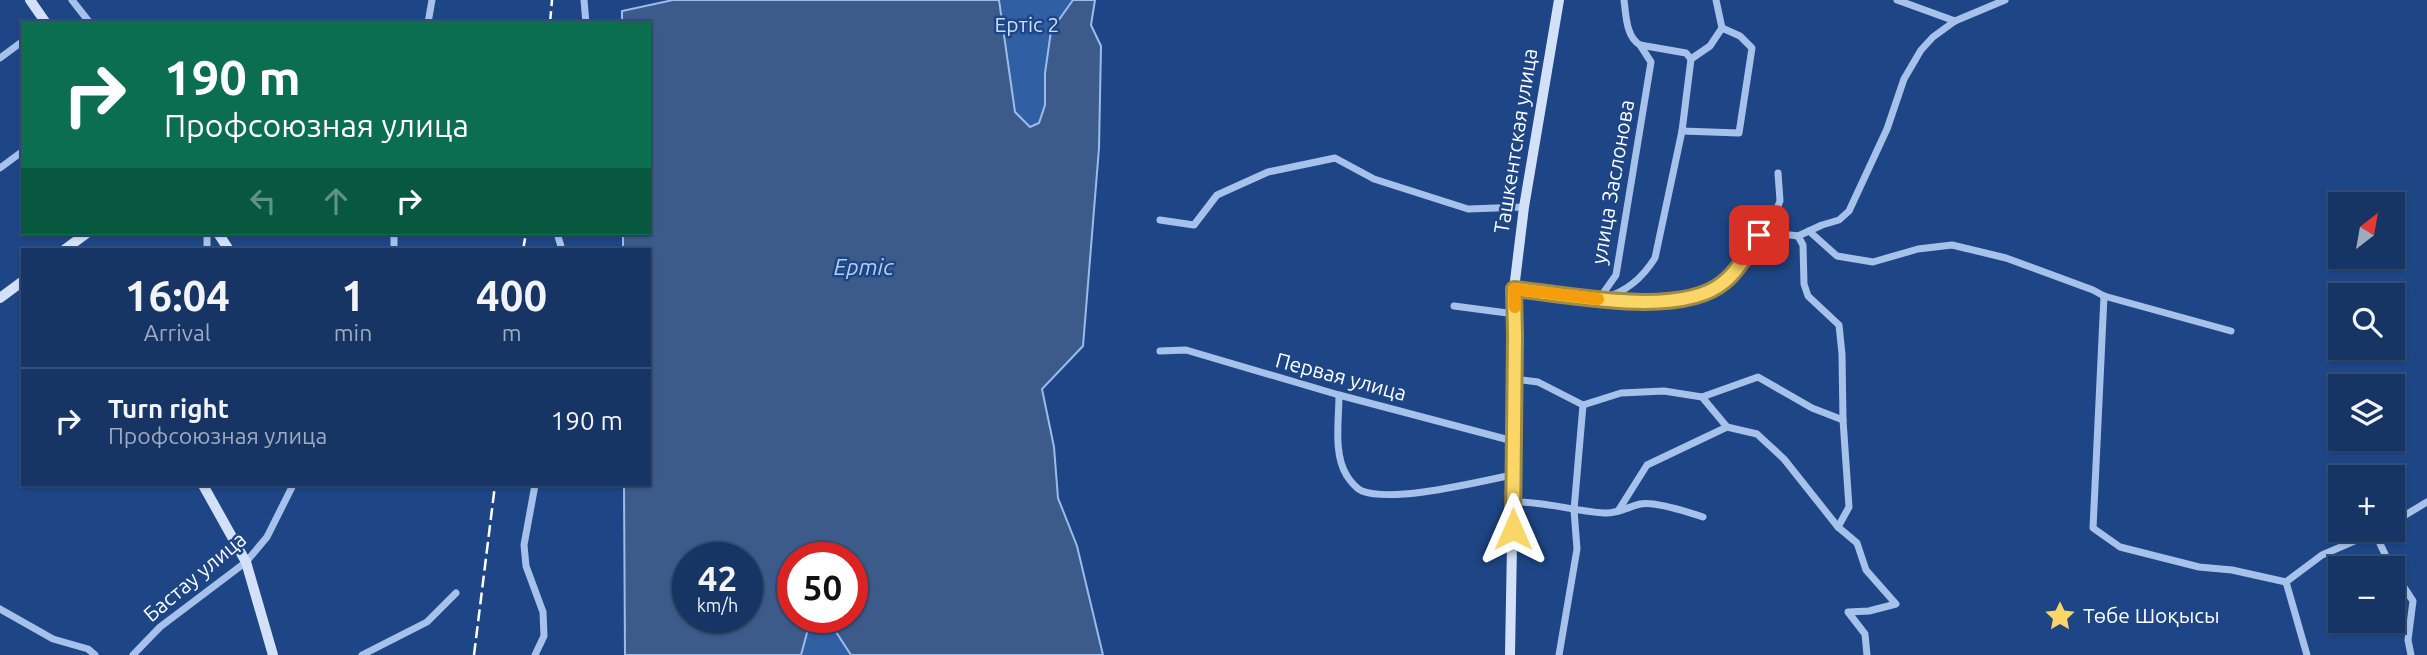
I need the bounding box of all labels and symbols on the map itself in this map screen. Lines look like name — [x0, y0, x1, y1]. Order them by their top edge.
park label: Ертіс 2 — [995, 12, 1059, 36]
street label: Ташкентская улица — [1489, 46, 1542, 235]
street label: улица Заслонова — [1586, 98, 1638, 266]
north arrow — [2328, 192, 2404, 270]
pin — [1729, 205, 1789, 265]
water label: Ертіс — [834, 254, 894, 279]
street label: Первая улица — [1273, 347, 1409, 405]
position arrow — [1476, 492, 1550, 566]
street label: Бастау улица — [138, 526, 250, 626]
speed limit sign: 50 — [777, 542, 868, 633]
place icon: Төбе Шоқысы — [2043, 599, 2077, 633]
place label: Төбе Шоқысы — [2083, 603, 2220, 627]

